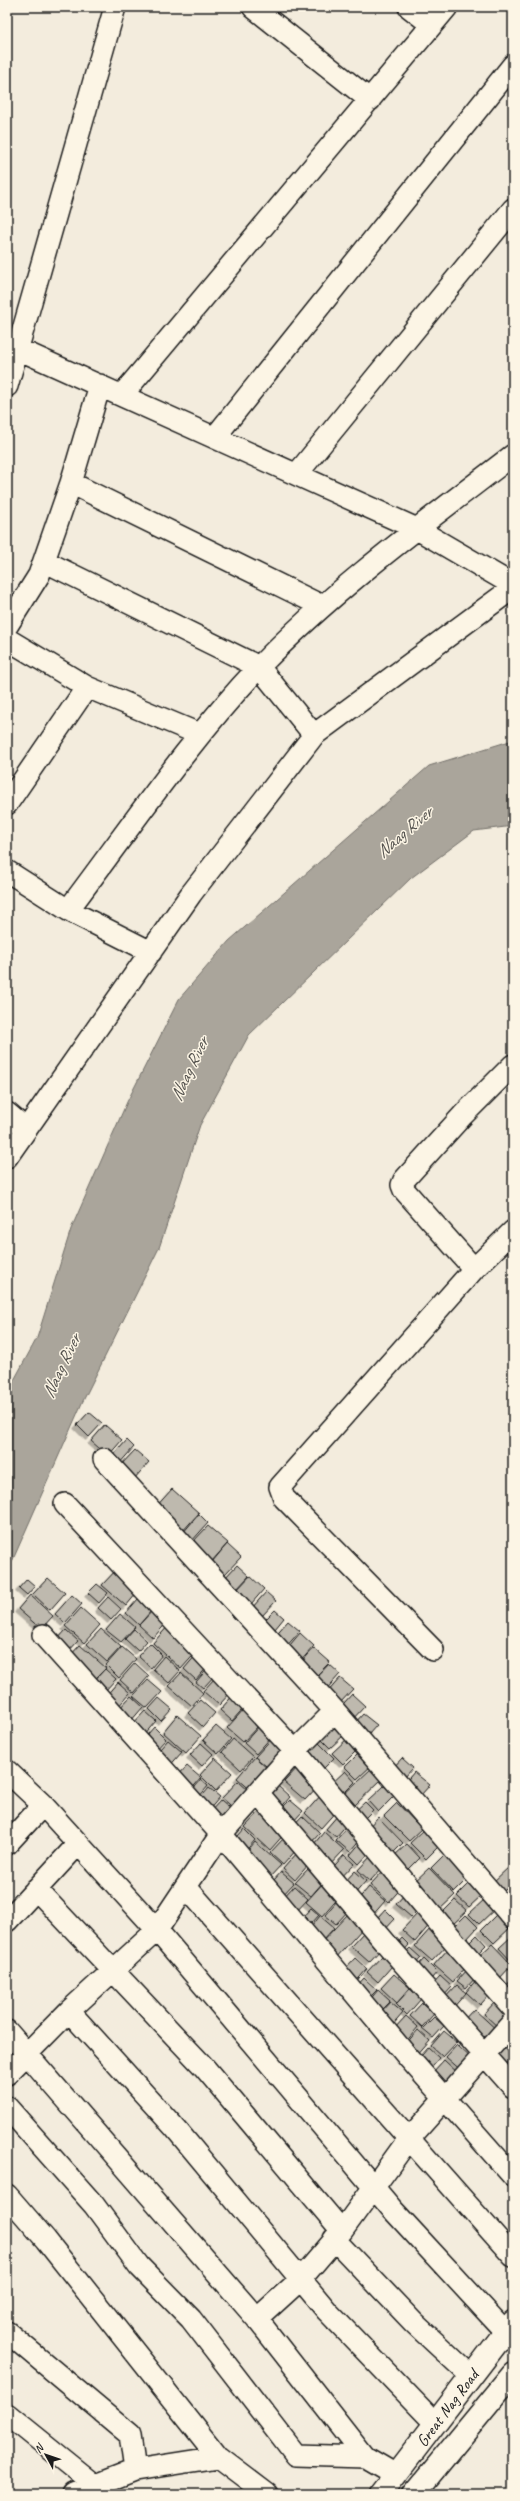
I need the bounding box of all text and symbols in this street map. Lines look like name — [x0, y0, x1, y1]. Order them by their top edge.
water label: Naag River — [371, 799, 439, 862]
water label: Naag River — [165, 1031, 215, 1104]
water label: Naag River — [37, 1328, 87, 1401]
street label: Great Nag Road — [412, 2364, 485, 2451]
north arrow — [26, 2435, 66, 2475]
text: N — [31, 2440, 47, 2456]

